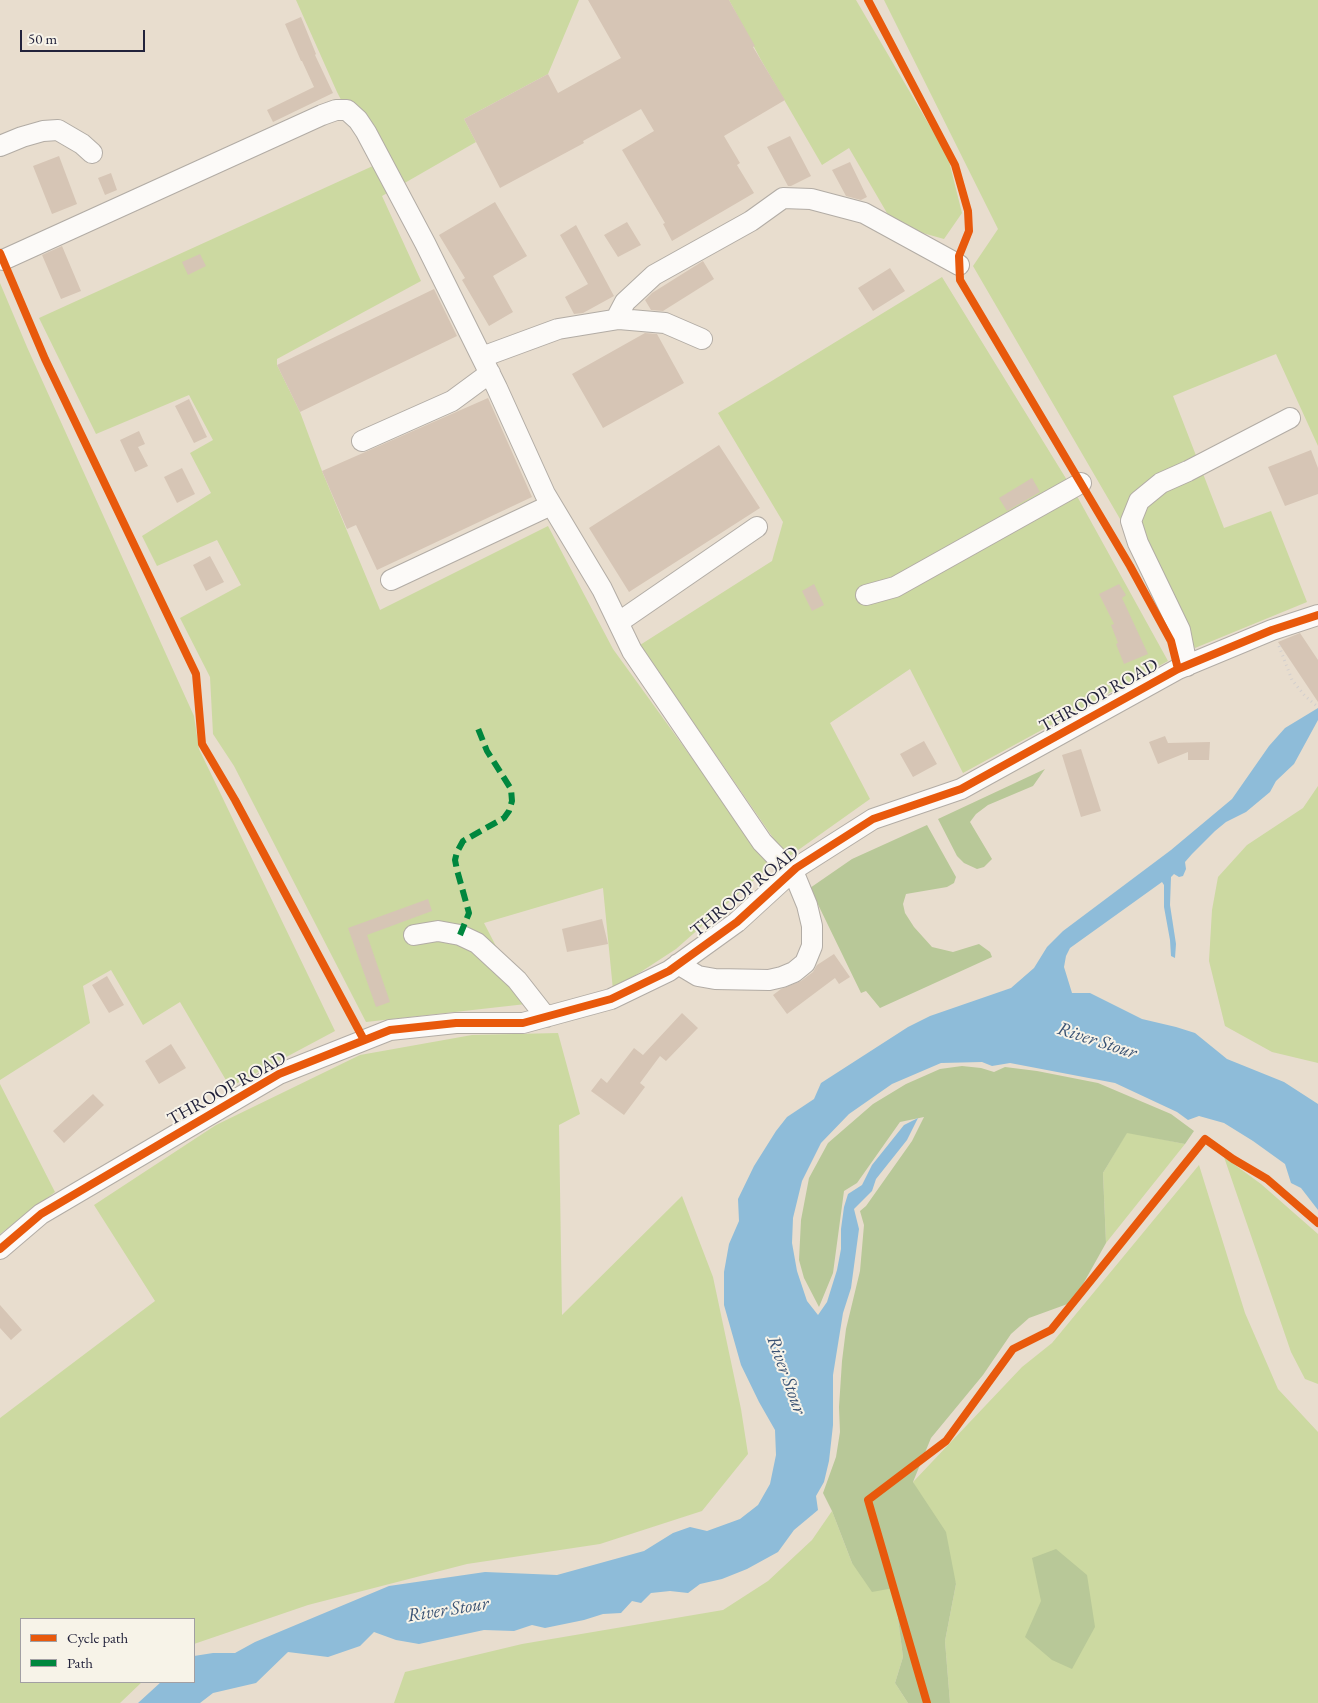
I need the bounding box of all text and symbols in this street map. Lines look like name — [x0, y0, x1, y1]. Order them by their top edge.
scale bar — [22, 20, 148, 52]
text: 50 m — [28, 29, 57, 48]
street label: THROOP ROAD — [1036, 654, 1162, 738]
street label: THROOP ROAD — [687, 842, 803, 942]
water label: River Stour — [1054, 1017, 1140, 1065]
street label: THROOP ROAD — [164, 1047, 290, 1131]
water label: River Stour — [761, 1333, 811, 1417]
water label: River Stour — [406, 1592, 490, 1628]
legend — [20, 1618, 195, 1683]
text: Cycle path — [67, 1628, 128, 1647]
text: Path — [67, 1653, 93, 1672]

